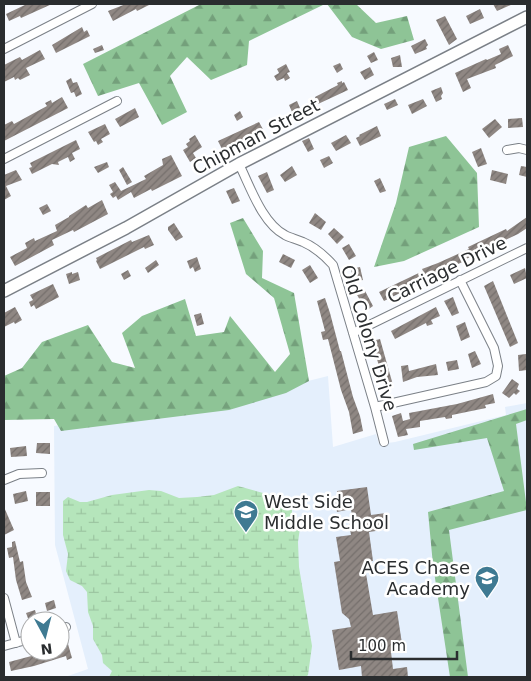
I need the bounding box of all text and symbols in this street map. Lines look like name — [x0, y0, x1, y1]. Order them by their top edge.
street label: Chipman Street — [189, 94, 323, 179]
street label: Carriage Drive — [384, 232, 510, 308]
street label: Old Colony Drive — [337, 262, 402, 413]
place label: West Side Middle School — [264, 491, 389, 533]
school or university icon: West Side Middle School — [233, 499, 259, 533]
place label: ACES Chase Academy — [361, 557, 470, 599]
school or university icon: ACES Chase Academy — [474, 565, 500, 599]
north arrow — [20, 611, 70, 661]
scale bar — [351, 628, 457, 660]
text: 100 m — [358, 637, 406, 655]
text: N — [40, 640, 53, 658]

